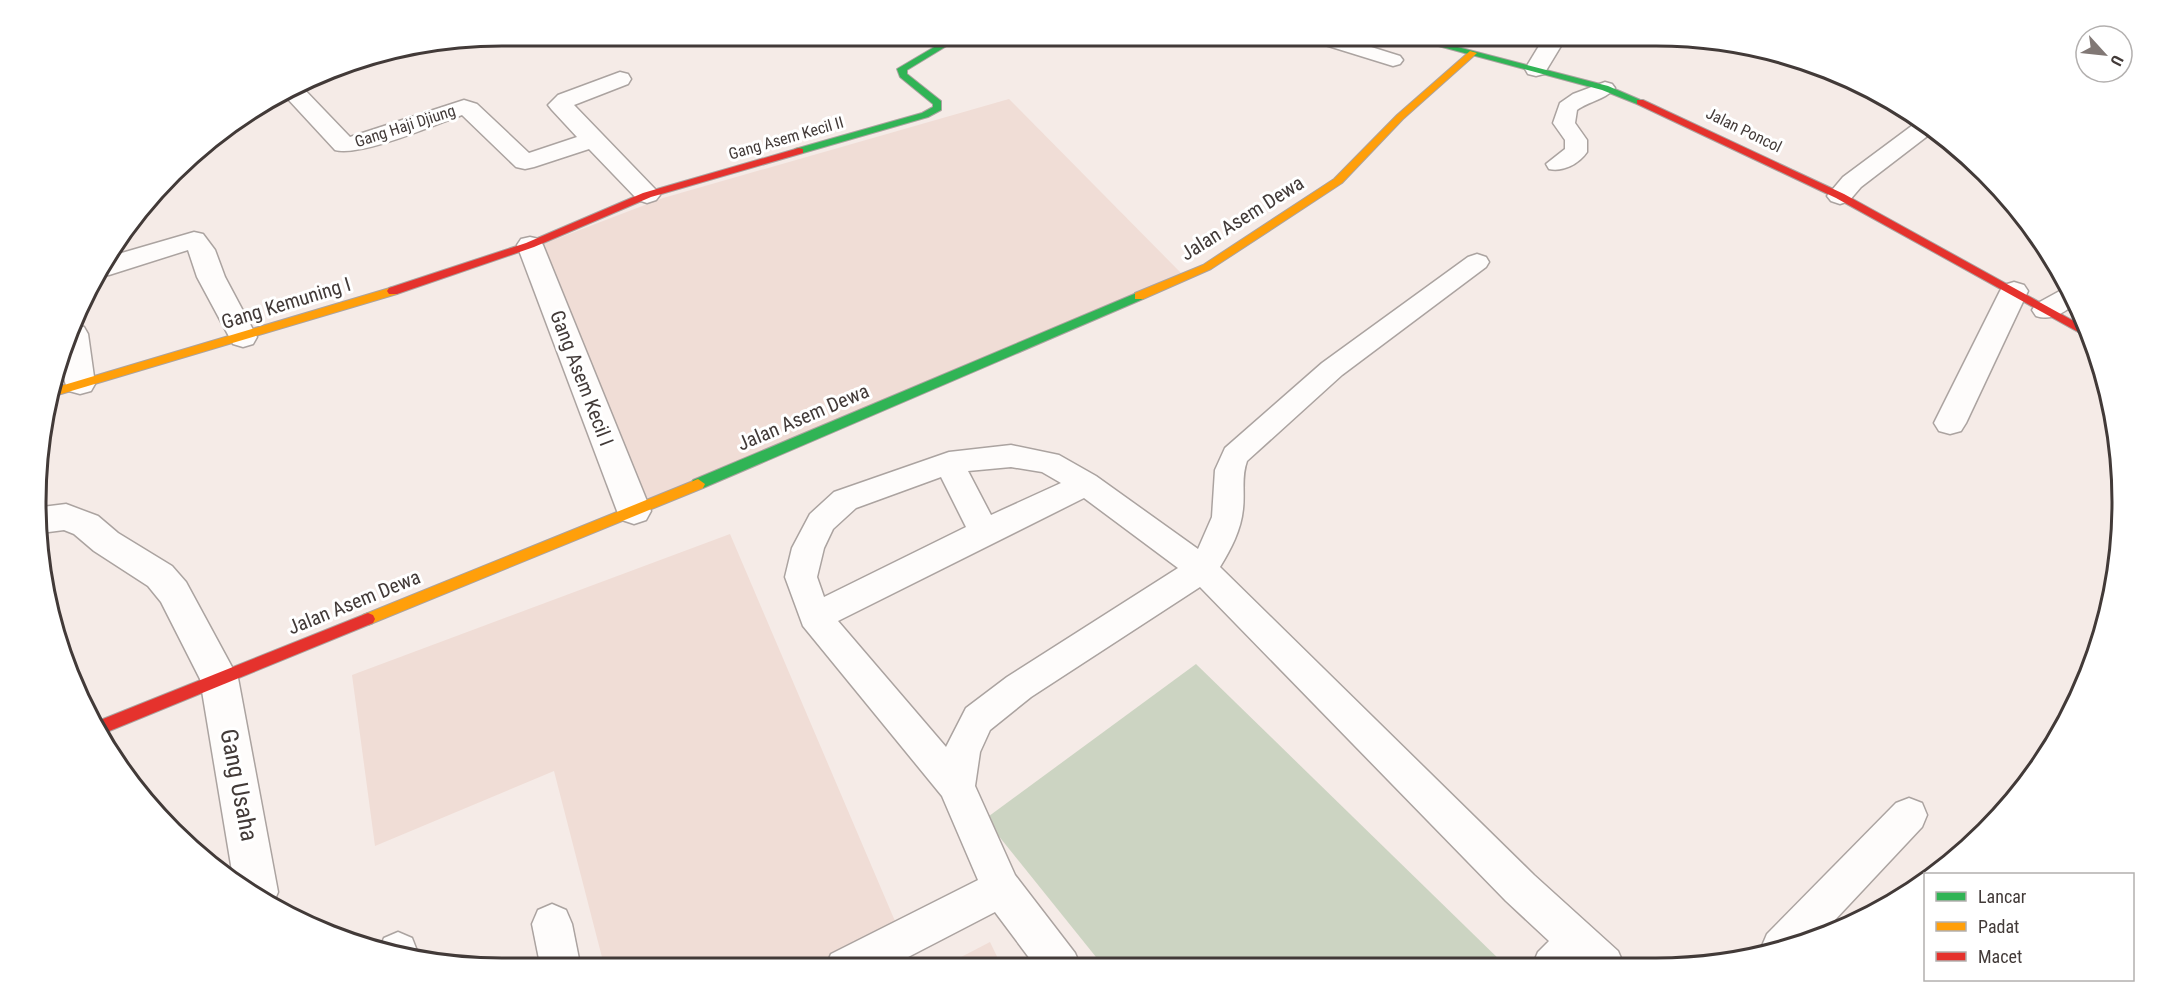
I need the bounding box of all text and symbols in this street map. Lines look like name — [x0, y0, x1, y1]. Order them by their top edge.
north arrow — [2074, 24, 2134, 84]
text: U — [2106, 52, 2127, 69]
street label: Gang Haji Djiung — [352, 101, 458, 151]
street label: Jalan Poncol — [1703, 104, 1785, 156]
street label: Gang Asem Kecil II — [726, 113, 846, 163]
street label: Jalan Asem Dewa — [1176, 171, 1308, 265]
street label: Gang Kemuning I — [219, 272, 353, 334]
street label: Gang Asem Kecil I — [545, 307, 619, 449]
street label: Jalan Asem Dewa — [734, 378, 872, 456]
street label: Jalan Asem Dewa — [284, 565, 424, 639]
street label: Gang Usaha — [214, 727, 264, 843]
legend — [1924, 873, 2134, 981]
text: Lancar — [1978, 886, 2027, 907]
text: Padat — [1978, 916, 2019, 937]
text: Macet — [1978, 946, 2022, 967]

